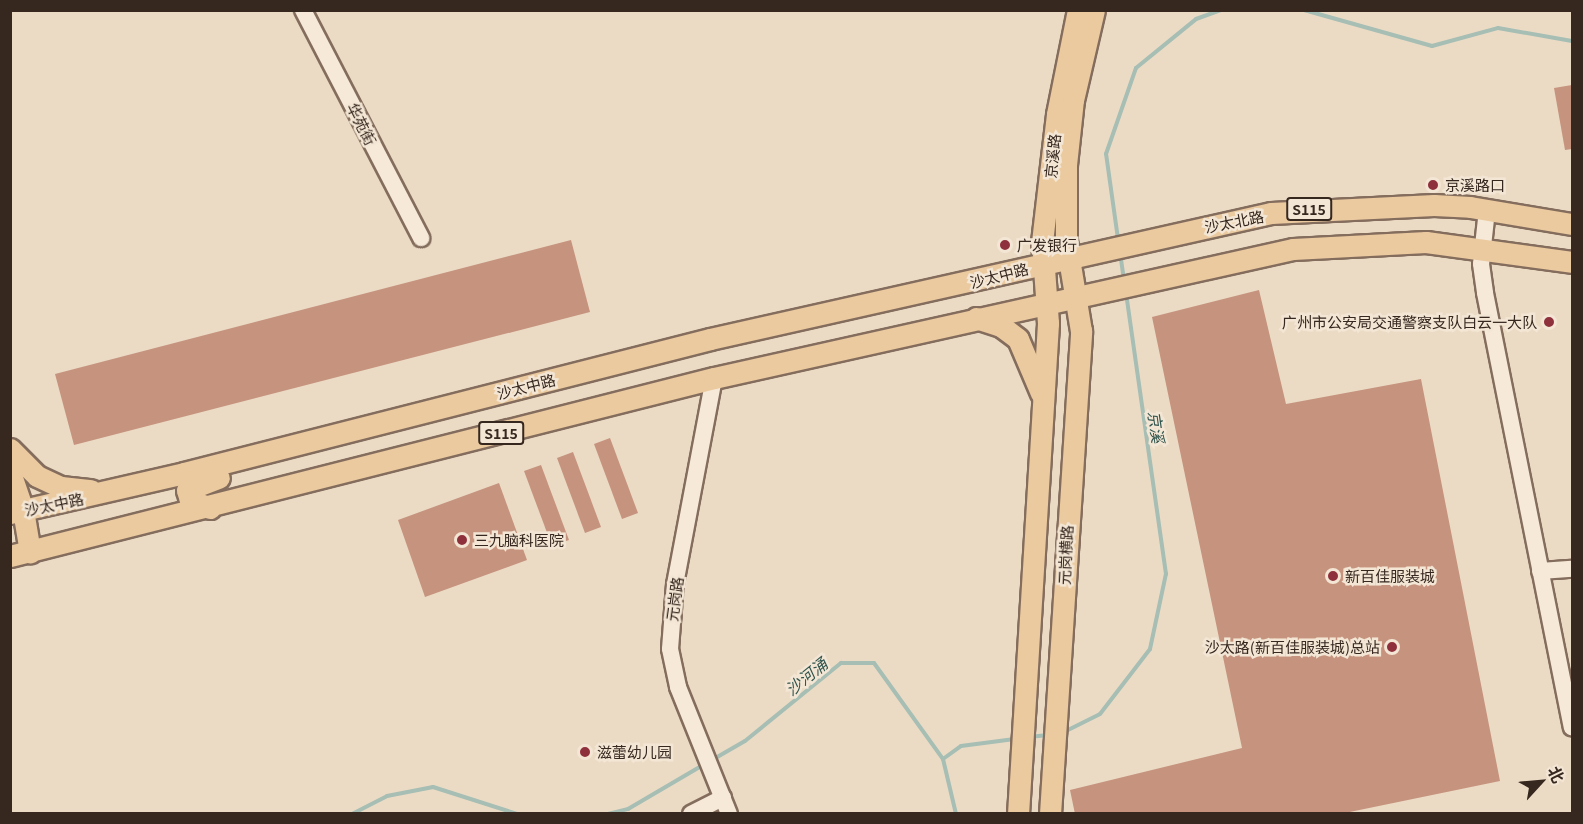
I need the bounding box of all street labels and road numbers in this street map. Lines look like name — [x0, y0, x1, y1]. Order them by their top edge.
street label: 华苑街 — [344, 100, 380, 148]
street label: 京溪路 — [1041, 133, 1063, 179]
road number: S115 — [1285, 198, 1333, 220]
street label: 沙太北路 — [1203, 206, 1265, 236]
street label: 沙太中路 — [968, 259, 1030, 291]
street label: 沙太中路 — [495, 370, 557, 402]
road number: S115 — [477, 422, 525, 444]
street label: 沙太中路 — [23, 489, 85, 519]
street label: 元岗横路 — [1054, 525, 1076, 585]
street label: 元岗路 — [662, 575, 686, 623]

